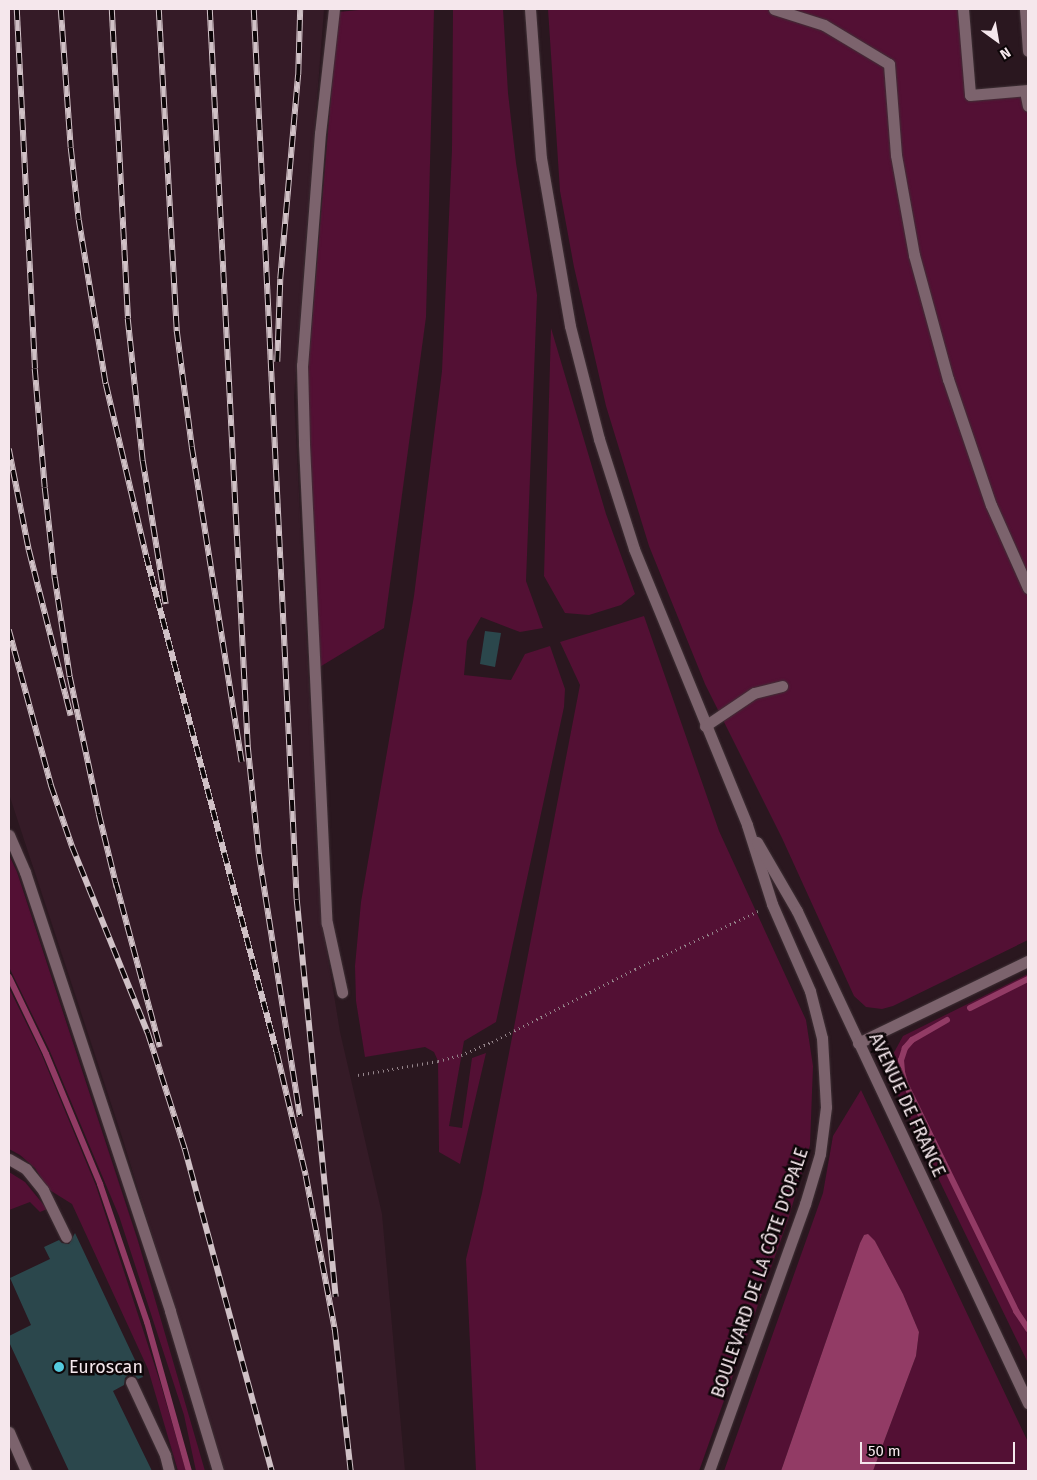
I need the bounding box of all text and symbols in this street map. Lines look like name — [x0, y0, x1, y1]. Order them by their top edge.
north arrow — [972, 15, 1022, 65]
text: N — [997, 43, 1014, 63]
street label: AVENUE DE FRANCE — [864, 1030, 950, 1180]
street label: BOULEVARD DE LA CÔTE D'OPALE — [707, 1145, 813, 1401]
place label: Euroscan — [69, 1356, 143, 1378]
marker: Euroscan — [53, 1361, 65, 1373]
scale bar — [862, 1432, 1017, 1464]
text: 50 m — [868, 1442, 901, 1460]

